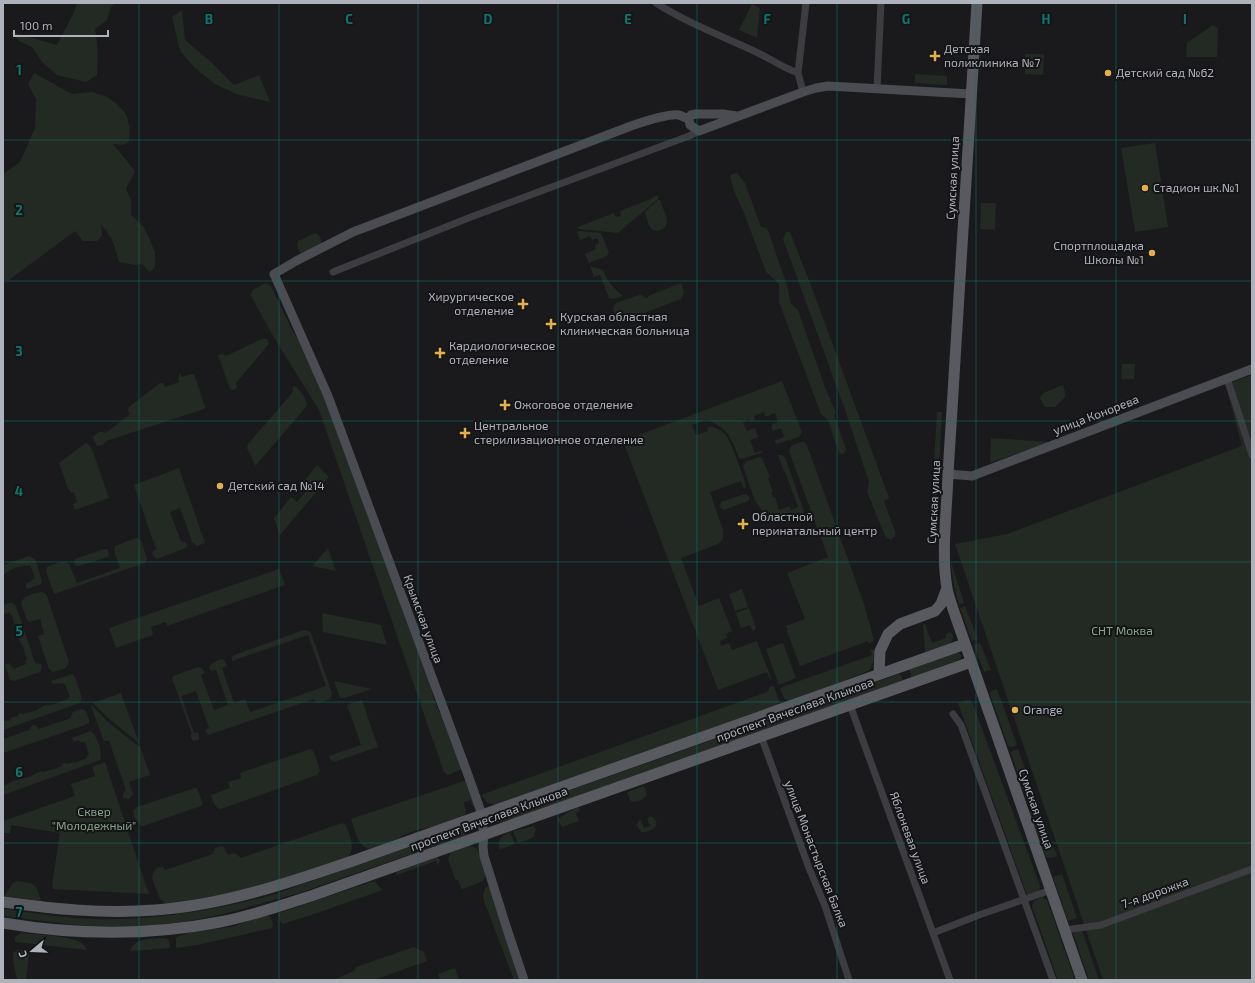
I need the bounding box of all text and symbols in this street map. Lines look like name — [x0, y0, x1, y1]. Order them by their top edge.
text: B — [205, 11, 213, 27]
text: C — [345, 11, 353, 27]
text: D — [484, 11, 493, 27]
text: E — [624, 11, 632, 27]
text: F — [763, 11, 771, 27]
text: G — [902, 11, 910, 27]
text: H — [1042, 11, 1051, 27]
text: I — [1183, 11, 1187, 27]
scale bar — [14, 12, 108, 38]
text: 100 m — [20, 18, 52, 32]
place label: Детская поликлиника №7 — [944, 41, 1040, 69]
marker: Детская поликлиника №7 — [929, 50, 941, 62]
text: 1 — [16, 62, 22, 78]
place label: Детский сад №62 — [1116, 65, 1214, 79]
marker: Детский сад №62 — [1103, 68, 1113, 78]
street label: Сумская улица — [943, 136, 962, 220]
place label: Стадион шк.№1 — [1153, 180, 1239, 194]
marker: Стадион шк.№1 — [1140, 183, 1150, 193]
text: 2 — [15, 202, 23, 218]
place label: Спортплощадка Школы №1 — [1053, 238, 1144, 266]
marker: Спортплощадка Школы №1 — [1147, 248, 1157, 258]
place label: Хирургическое отделение — [428, 289, 514, 317]
marker: Хирургическое отделение — [517, 298, 529, 310]
place label: Курская областная клиническая больница — [560, 309, 690, 337]
marker: Курская областная клиническая больница — [545, 318, 557, 330]
place label: Кардиологическое отделение — [449, 338, 555, 366]
text: 3 — [15, 343, 23, 359]
marker: Кардиологическое отделение — [434, 347, 446, 359]
street label: улица Конорева — [1051, 391, 1141, 438]
place label: Ожоговое отделение — [514, 397, 633, 411]
marker: Ожоговое отделение — [499, 399, 511, 411]
place label: Центральное стерилизационное отделение — [474, 418, 643, 446]
marker: Центральное стерилизационное отделение — [459, 427, 471, 439]
street label: Сумская улица — [924, 460, 943, 544]
place label: Детский сад №14 — [228, 478, 325, 492]
marker: Детский сад №14 — [215, 481, 225, 491]
text: 4 — [15, 483, 23, 499]
place label: Областной перинатальный центр — [752, 509, 877, 537]
marker: Областной перинатальный центр — [737, 518, 749, 530]
street label: Крымская улица — [400, 572, 447, 665]
text: 5 — [15, 623, 23, 639]
park label: СНТ Моква — [1091, 623, 1153, 637]
street label: проспект Вячеслава Клыкова — [714, 674, 875, 744]
place label: Orange — [1023, 702, 1062, 716]
marker: Orange — [1010, 705, 1020, 715]
text: 6 — [15, 764, 23, 780]
street label: Сумская улица — [1016, 767, 1057, 851]
street label: улица Монастырская Балка — [781, 778, 851, 930]
street label: проспект Вячеслава Клыкова — [408, 783, 569, 853]
street label: Яблоневая улица — [887, 790, 934, 886]
park label: Сквер "Молодежный" — [52, 804, 136, 832]
street label: 7-я дорожка — [1119, 873, 1190, 911]
text: 7 — [16, 904, 23, 920]
north arrow — [12, 931, 52, 971]
text: С — [15, 949, 29, 960]

